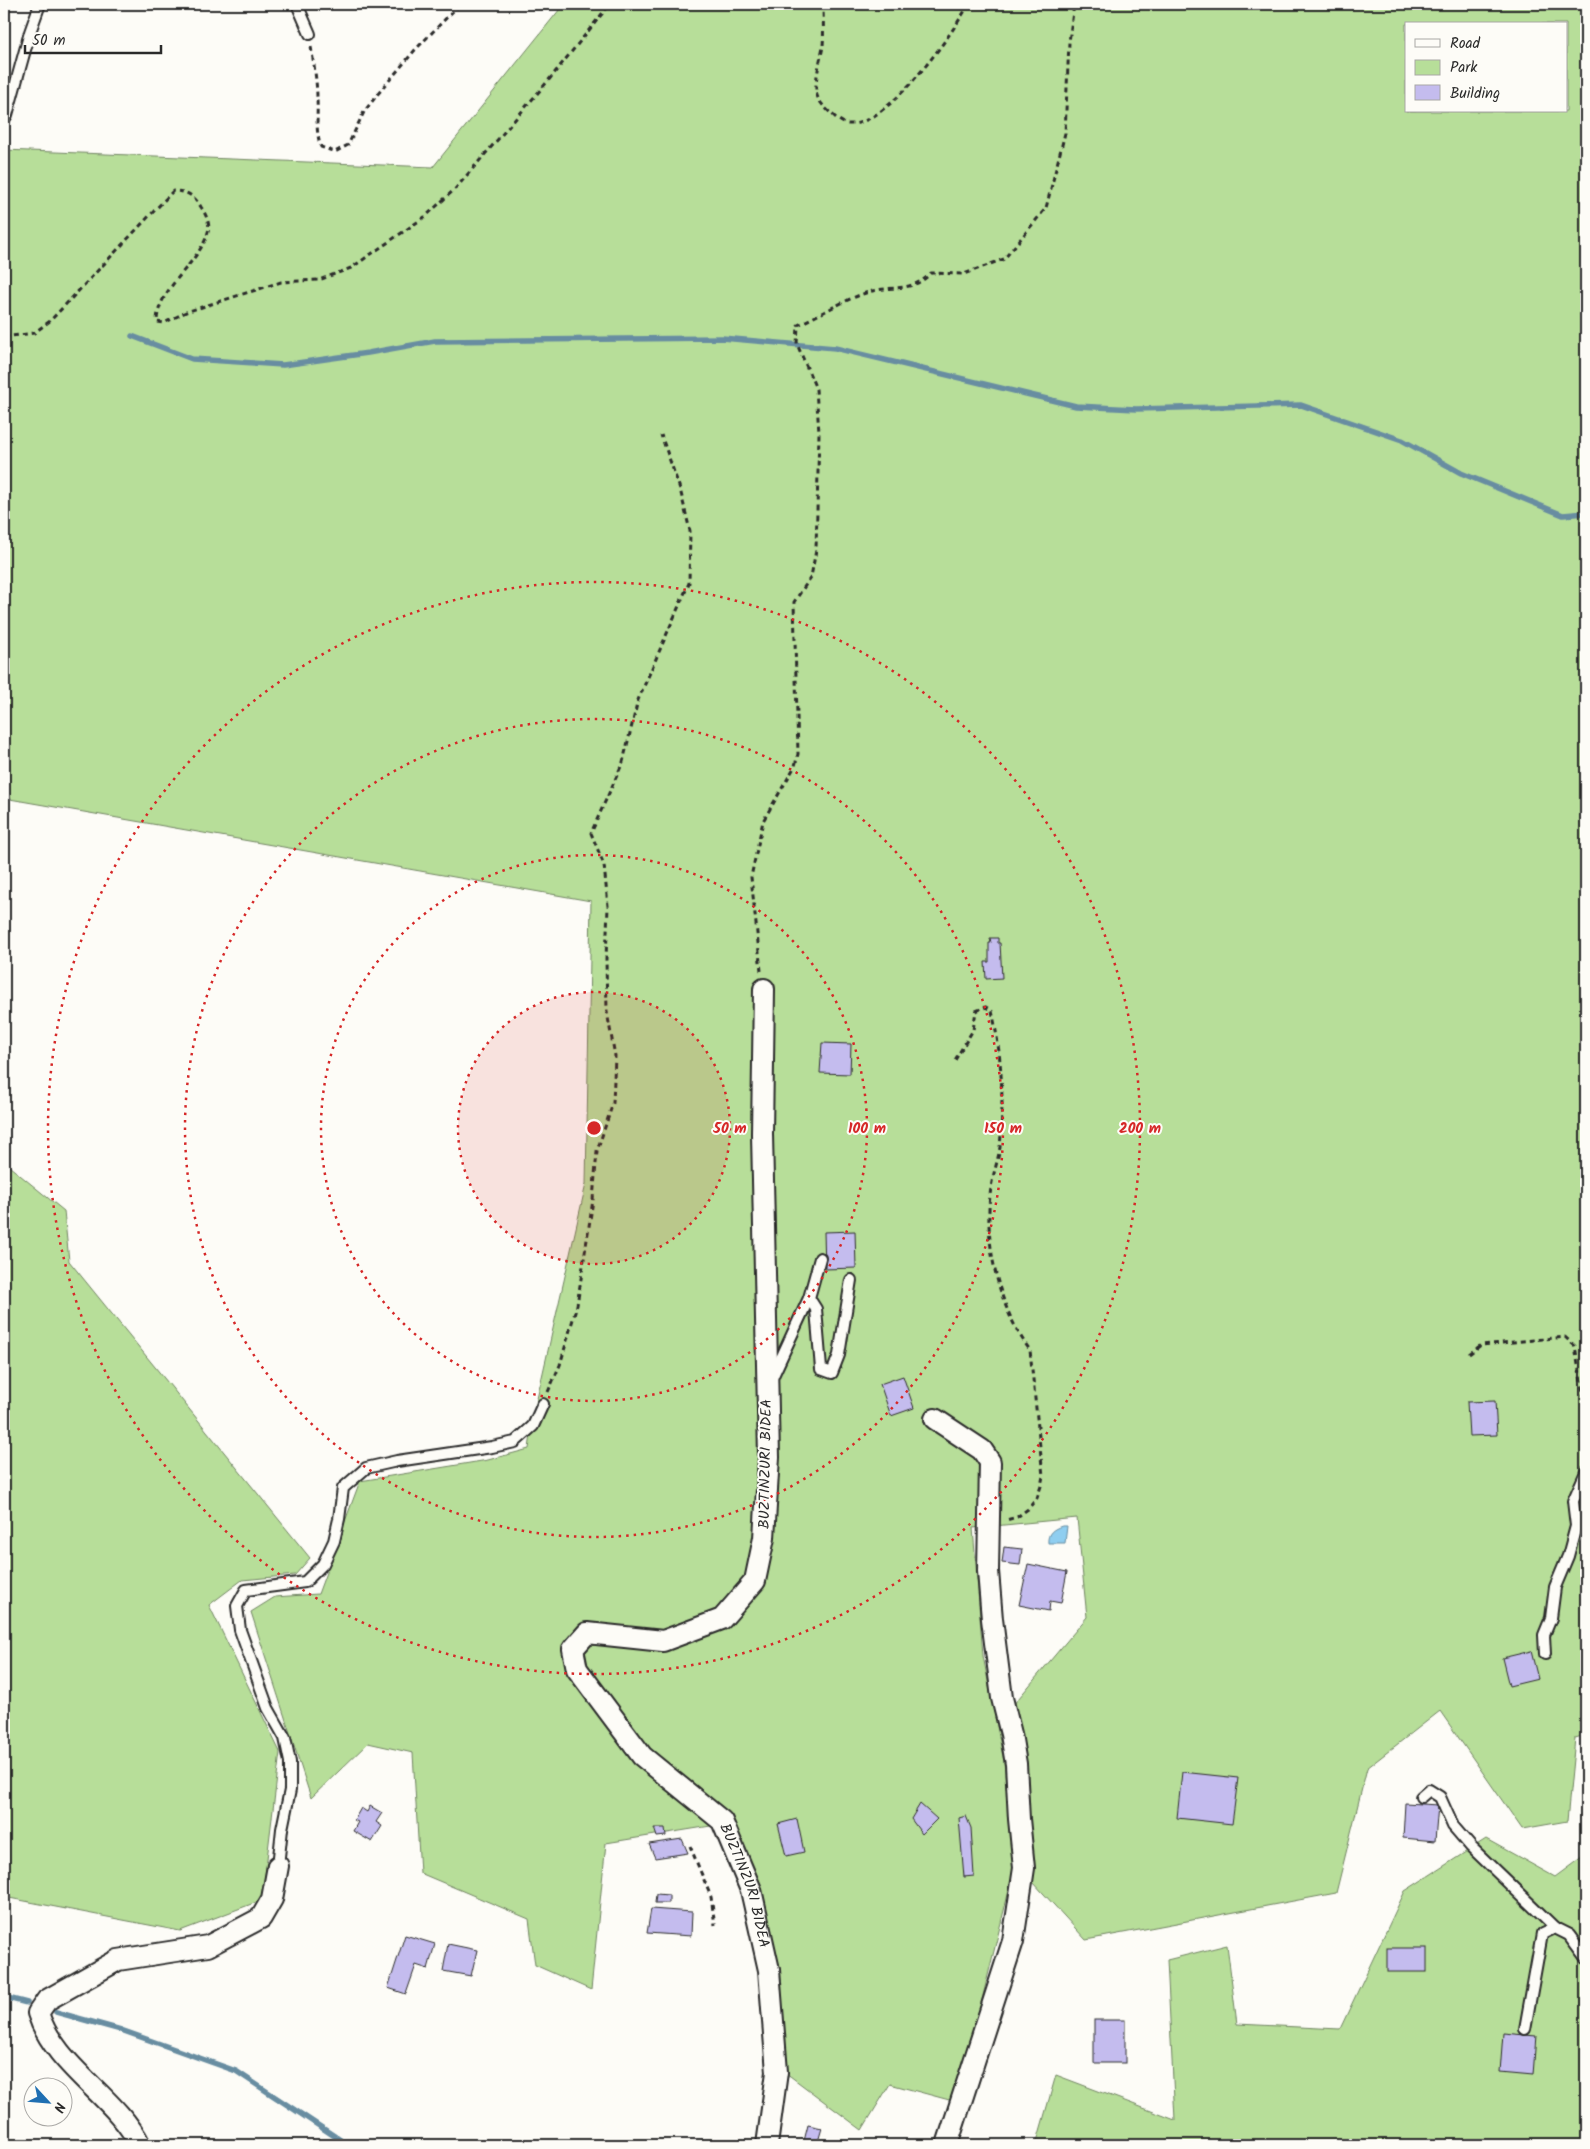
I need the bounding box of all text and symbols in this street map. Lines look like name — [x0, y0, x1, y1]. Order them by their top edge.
scale bar — [25, 22, 161, 54]
legend — [1405, 22, 1568, 112]
text: 50 m — [32, 29, 66, 53]
text: Road — [1450, 32, 1481, 56]
text: Park — [1450, 56, 1478, 80]
text: Building — [1450, 82, 1500, 106]
text: 50 m — [712, 1117, 747, 1141]
text: 100 m — [848, 1117, 886, 1141]
text: 150 m — [984, 1117, 1022, 1141]
text: 200 m — [1119, 1117, 1161, 1141]
centre of rings — [585, 1119, 603, 1137]
street label: BUZTINZURI BIDEA — [753, 1399, 779, 1529]
street label: BUZTINZURI BIDEA — [712, 1820, 776, 1950]
north arrow — [22, 2076, 72, 2126]
text: N — [47, 2098, 71, 2116]

